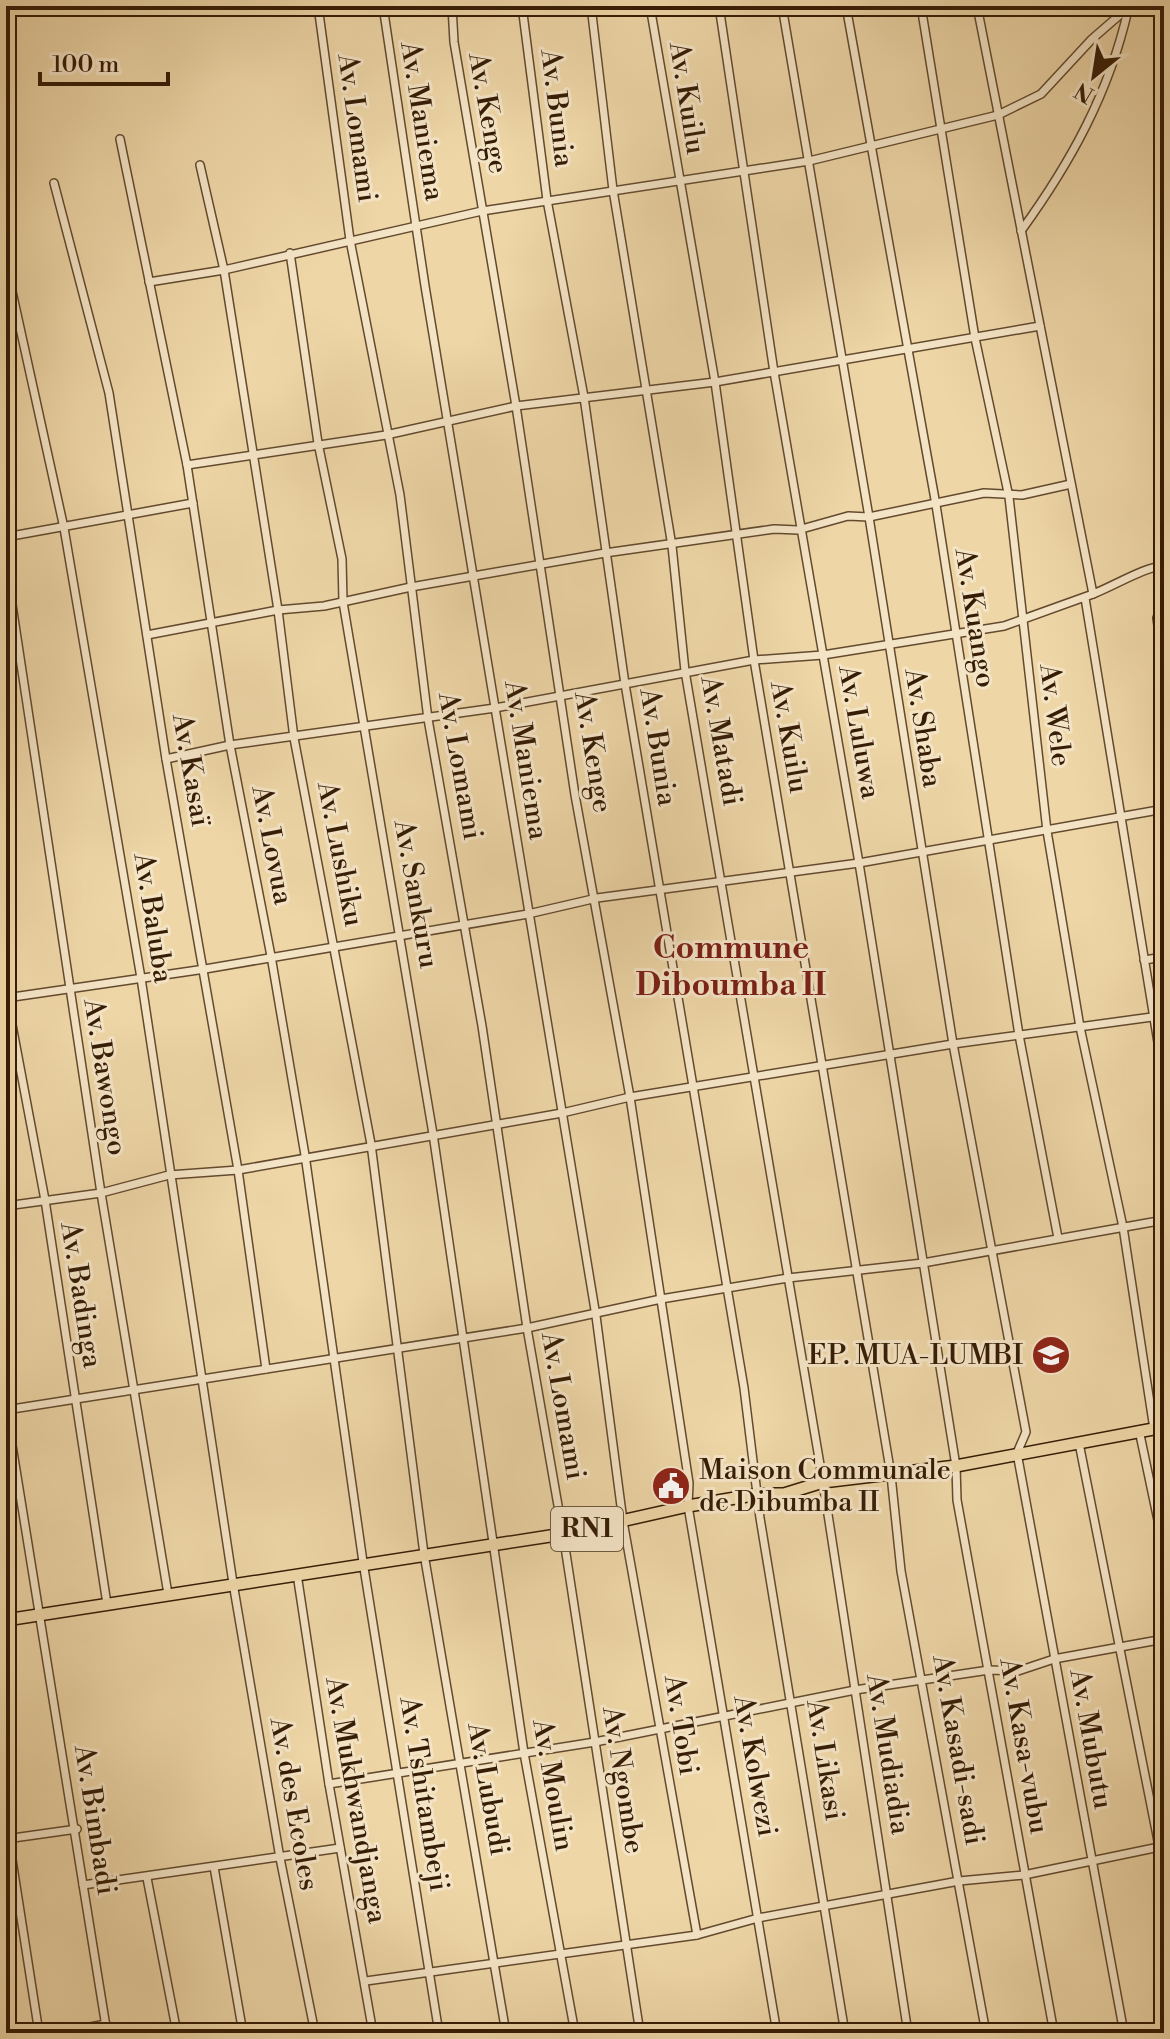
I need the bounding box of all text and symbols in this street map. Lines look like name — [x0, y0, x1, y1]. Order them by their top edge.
scale bar — [40, 36, 168, 86]
north arrow — [1054, 36, 1134, 116]
street label: Av. Maniema — [392, 38, 452, 204]
street label: Av. Kuilu — [661, 38, 713, 157]
street label: Av. Bunia — [532, 46, 582, 170]
street label: Av. Kenge — [460, 49, 516, 176]
text: 100 m — [52, 50, 119, 80]
street label: Av. Lomami — [329, 50, 385, 205]
text: N — [1070, 76, 1099, 108]
street label: Av. Kuango — [947, 545, 1003, 690]
street label: Av. Luluwa — [830, 661, 888, 802]
street label: Av. Wele — [1031, 661, 1079, 768]
street label: Av. Shaba — [896, 665, 950, 791]
street label: Av. Matadi — [692, 672, 750, 809]
street label: Av. Maniema — [496, 677, 556, 843]
street label: Av. Kuilu — [762, 677, 816, 796]
street label: Av. Bunia — [631, 685, 685, 809]
street label: Av. Lomami — [430, 688, 490, 843]
street label: Av. Kenge — [566, 688, 620, 815]
street label: Av. Kasaï — [164, 710, 218, 829]
street label: Av. Lushiku — [309, 778, 371, 930]
street label: Av. Lovua — [243, 781, 301, 908]
street label: Av. Sankuru — [386, 816, 446, 971]
street label: Av. Baluba — [125, 850, 181, 986]
district label: Commune Diboumba II — [636, 928, 826, 1005]
street label: Av. Bawongo — [75, 995, 135, 1158]
street label: Av. Badinga — [52, 1219, 110, 1371]
street label: Av. Lomami — [533, 1328, 593, 1483]
school or university icon: EP. MUA-LUMBI — [1030, 1334, 1072, 1376]
place label: EP. MUA-LUMBI — [808, 1338, 1023, 1373]
place label: Maison Communale de Dibumba II — [699, 1453, 951, 1520]
public building icon: Maison Communale de Dibumba II — [650, 1465, 692, 1507]
road number: RN1 — [551, 1507, 623, 1551]
street label: Av. Kasadi-sadi — [924, 1651, 992, 1848]
street label: Av. Kasa-vubu — [991, 1654, 1057, 1837]
street label: Av. Mubutu — [1061, 1665, 1121, 1812]
street label: Av. Mudiadia — [858, 1670, 918, 1838]
street label: Av. Tobi — [656, 1671, 706, 1778]
street label: Av. Mukhwandjanga — [317, 1673, 395, 1927]
street label: Av. Kolwezi — [725, 1692, 785, 1839]
street label: Av. Tshitambeji — [391, 1693, 457, 1894]
street label: Av. Likasi — [798, 1696, 852, 1823]
street label: Av. Ngombe — [594, 1703, 652, 1856]
street label: Av. des Ecoles — [261, 1714, 326, 1893]
street label: Av. Moulin — [524, 1715, 582, 1854]
street label: Av. Lubudi — [459, 1719, 517, 1858]
street label: Av. Bimbadi — [66, 1741, 124, 1898]

